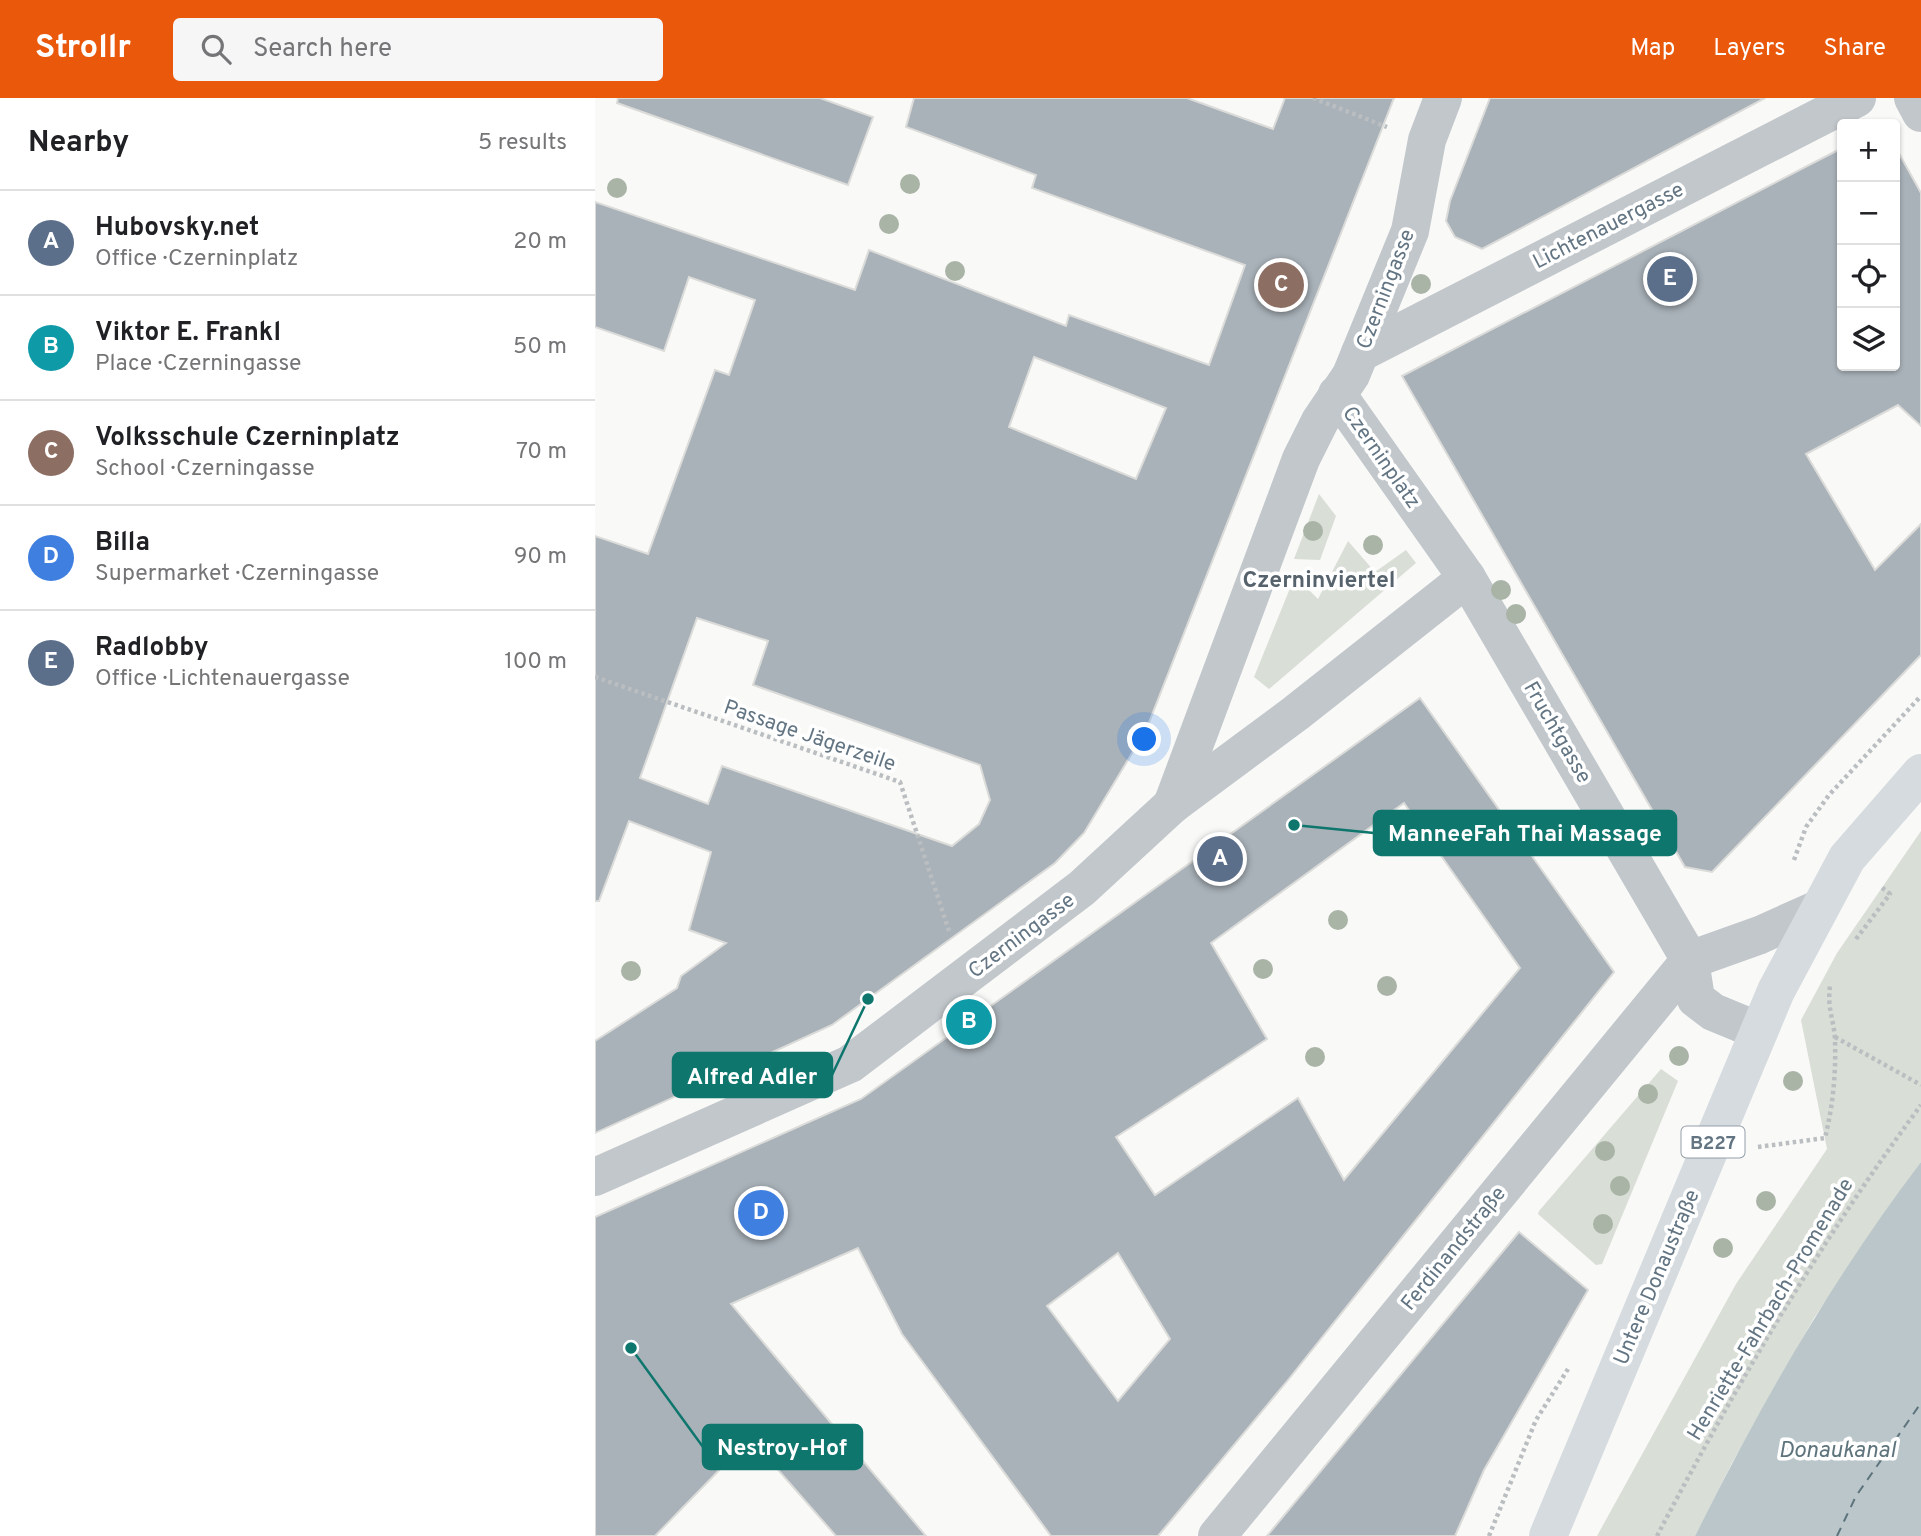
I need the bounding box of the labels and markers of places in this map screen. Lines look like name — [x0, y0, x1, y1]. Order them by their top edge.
pin: E — [1647, 253, 1693, 305]
pin: C — [1258, 259, 1304, 311]
callout: ManneeFah Thai Massage — [1374, 811, 1676, 855]
pin: A — [1197, 833, 1243, 885]
pin: B — [946, 996, 992, 1048]
callout: Alfred Adler — [673, 1053, 832, 1097]
pin: D — [738, 1187, 784, 1239]
callout: Nestroy-Hof — [703, 1425, 862, 1469]

